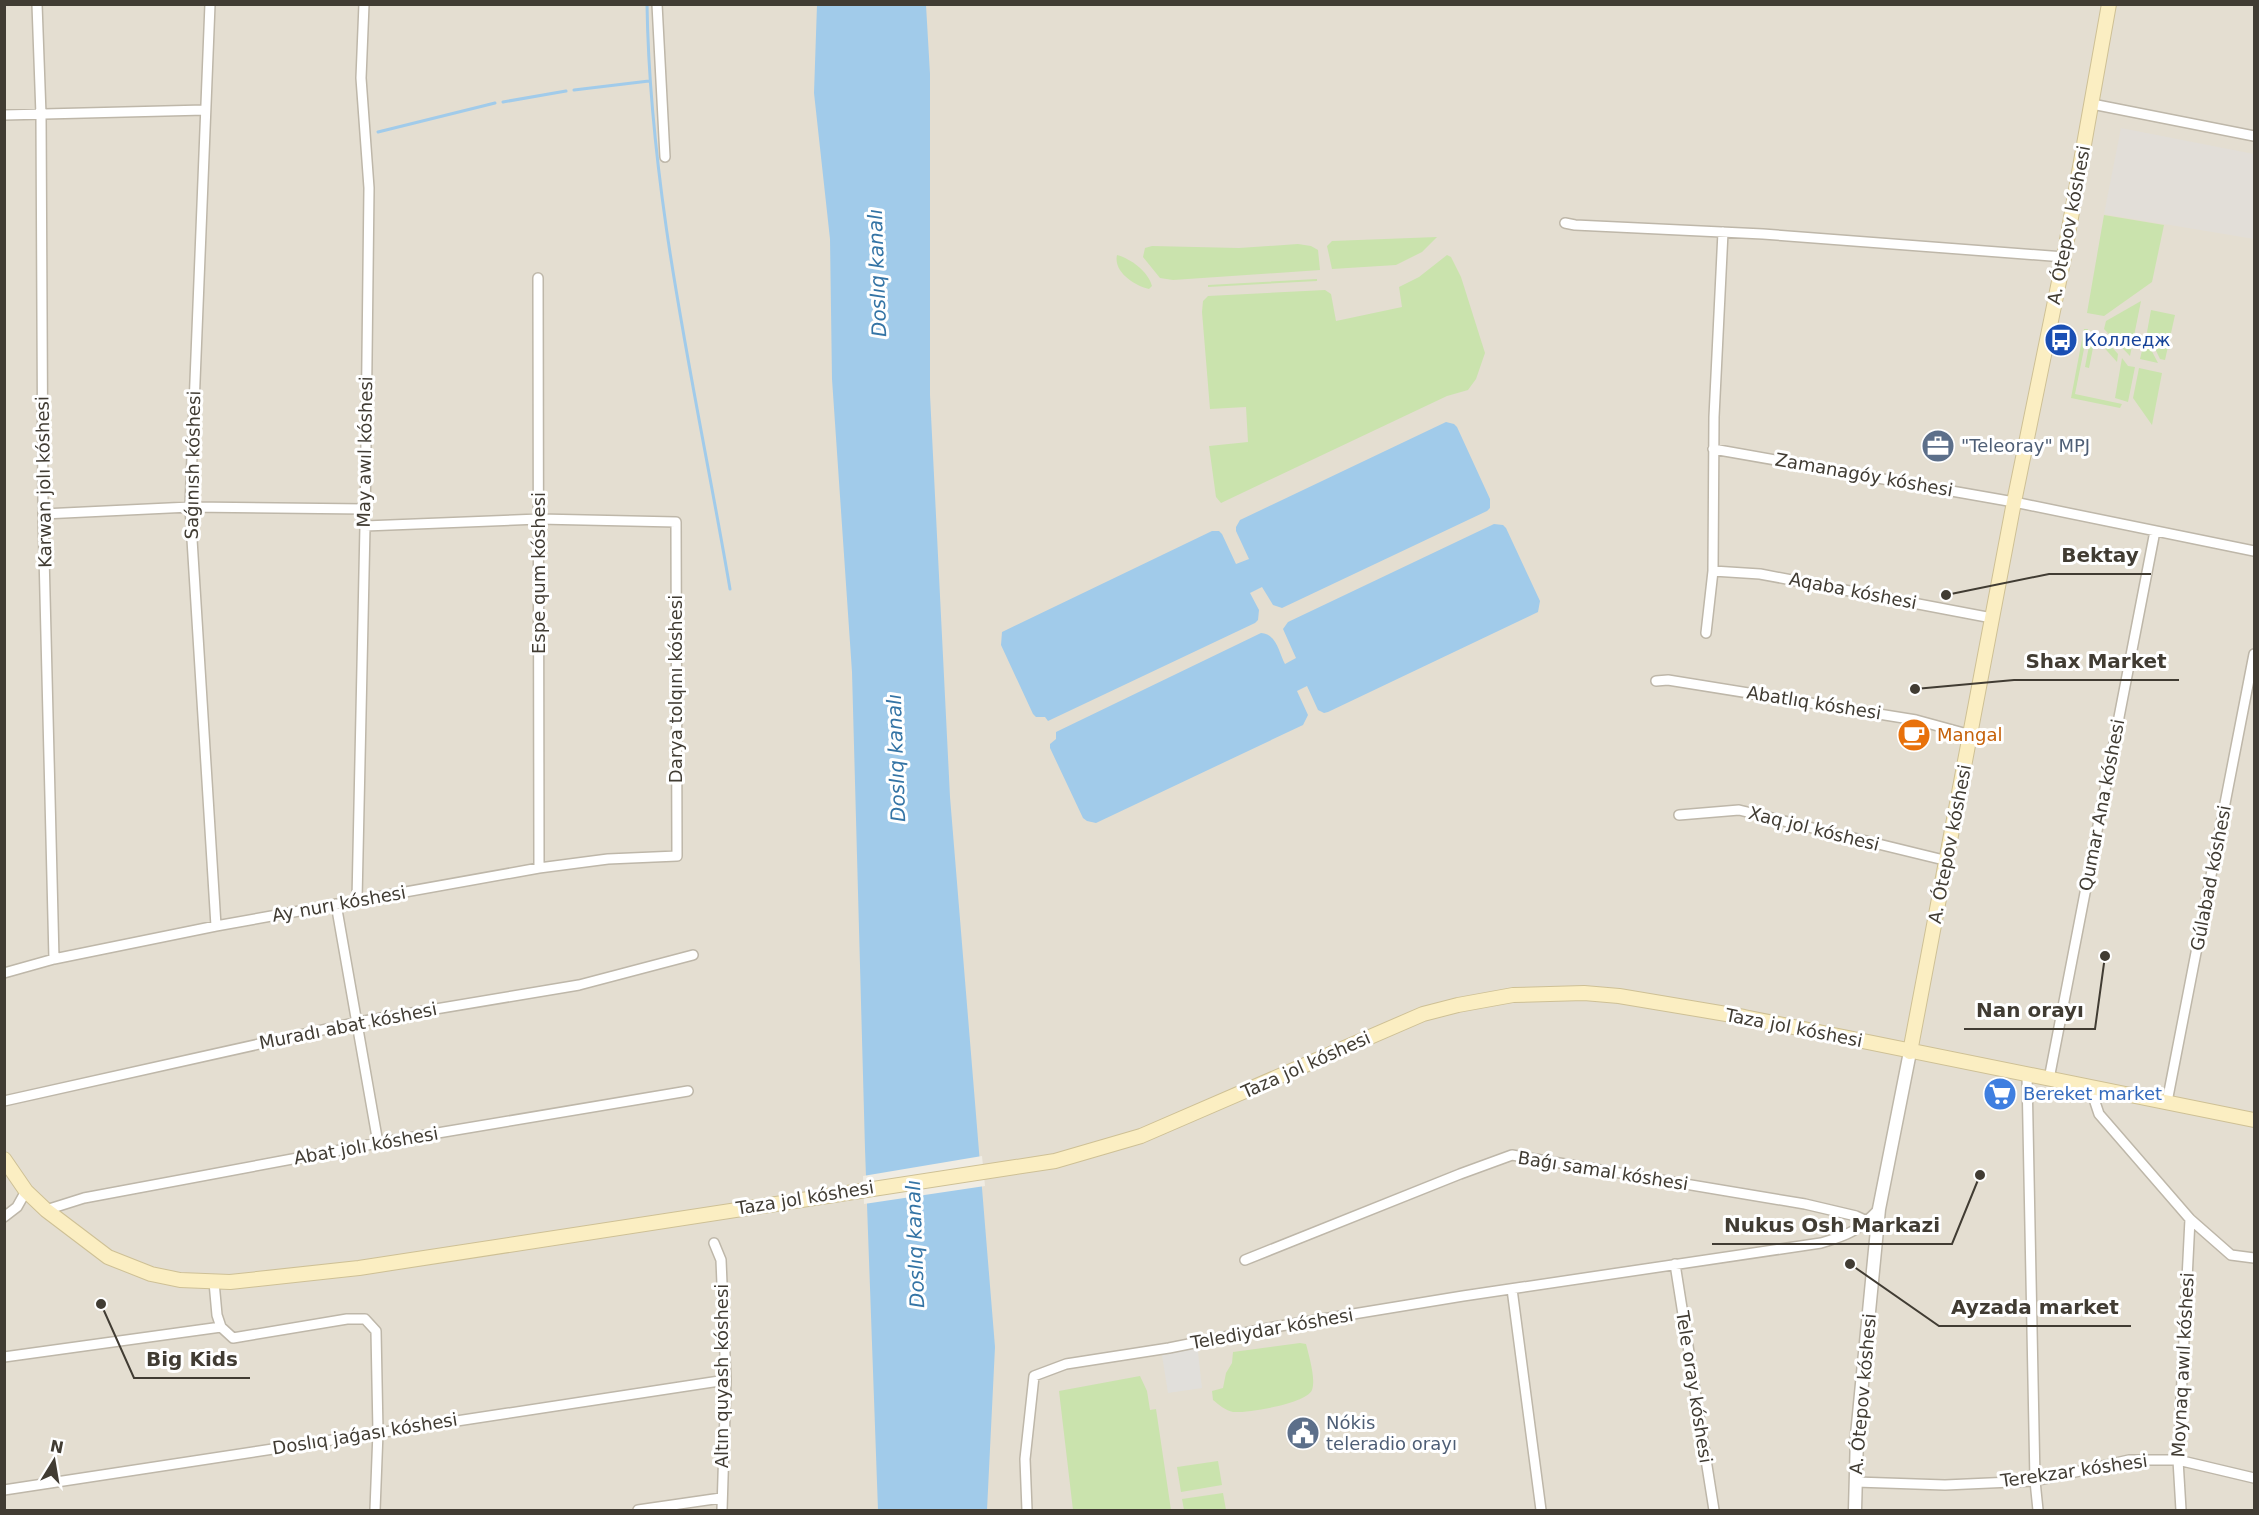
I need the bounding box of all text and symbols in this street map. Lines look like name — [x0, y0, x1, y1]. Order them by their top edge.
street label: A. Ótepov kóshesi — [2043, 144, 2094, 306]
water label: Doslıq kanalı — [863, 209, 891, 337]
bus stop icon: Колледж — [2043, 322, 2079, 358]
place label: Колледж — [2084, 329, 2171, 350]
street label: May awıl kóshesi — [353, 376, 376, 528]
street label: Saǵınısh kóshesi — [181, 390, 204, 540]
street label: Karwan jolı kóshesi — [32, 396, 55, 568]
office icon: "Teleoray" MPJ — [1920, 428, 1956, 464]
place label: "Teleoray" MPJ — [1961, 435, 2090, 456]
street label: Zamanagóy kóshesi — [1774, 449, 1955, 500]
street label: Espe qum kóshesi — [528, 492, 549, 654]
callout: Bektay — [2049, 536, 2151, 574]
text: Bektay — [2061, 543, 2139, 567]
street label: Aqaba kóshesi — [1787, 568, 1919, 613]
street label: Darya tolqını kóshesi — [665, 595, 686, 783]
callout: Shax Market — [2014, 642, 2179, 680]
text: Shax Market — [2025, 649, 2167, 673]
street label: Abatlıq kóshesi — [1745, 681, 1883, 724]
water label: Doslıq kanalı — [882, 694, 910, 822]
cafe icon: Mangal — [1896, 717, 1932, 753]
street label: Qumar Ana kóshesi — [2075, 717, 2128, 893]
place label: Mangal — [1937, 724, 2002, 745]
street label: A. Ótepov kóshesi — [1924, 763, 1975, 925]
street label: Xaq jol kóshesi — [1746, 802, 1882, 855]
street label: Gúlabad kóshesi — [2186, 803, 2235, 953]
street label: Ay nurı kóshesi — [270, 881, 407, 926]
callout: Nan orayı — [1964, 991, 2095, 1029]
street label: Muradı abat kóshesi — [257, 998, 439, 1053]
text: Nan orayı — [1976, 998, 2084, 1022]
street label: Taza jol kóshesi — [1723, 1004, 1864, 1051]
street label: Taza jol kóshesi — [1237, 1027, 1374, 1103]
supermarket icon: Bereket market — [1982, 1076, 2018, 1112]
place label: Bereket market — [2023, 1083, 2162, 1104]
street label: Abat jolı kóshesi — [292, 1122, 440, 1169]
street label: Baǵı samal kóshesi — [1516, 1147, 1690, 1194]
street label: Taza jol kóshesi — [734, 1176, 875, 1219]
water label: Doslıq kanalı — [901, 1180, 929, 1308]
callout: Nukus Osh Markazi — [1712, 1206, 1952, 1244]
text: Nukus Osh Markazi — [1724, 1213, 1940, 1237]
street label: Moynaq awıl kóshesi — [2167, 1272, 2198, 1458]
street label: Altın quyash kóshesi — [711, 1284, 732, 1468]
callout: Ayzada market — [1939, 1288, 2131, 1326]
text: Ayzada market — [1951, 1295, 2119, 1319]
street label: Telediydar kóshesi — [1188, 1304, 1355, 1353]
street label: Tele oray kóshesi — [1672, 1308, 1717, 1464]
street label: A. Ótepov kóshesi — [1845, 1313, 1880, 1475]
callout: Big Kids — [134, 1340, 250, 1378]
text: Big Kids — [146, 1347, 238, 1371]
street label: Doslıq jaǵası kóshesi — [271, 1409, 459, 1459]
place label: Nókis teleradio orayı — [1326, 1412, 1457, 1454]
public building icon: Nókis teleradio orayı — [1285, 1415, 1321, 1451]
north arrow — [24, 1431, 84, 1491]
text: N — [48, 1436, 65, 1457]
street label: Terekzar kóshesi — [1998, 1450, 2149, 1491]

